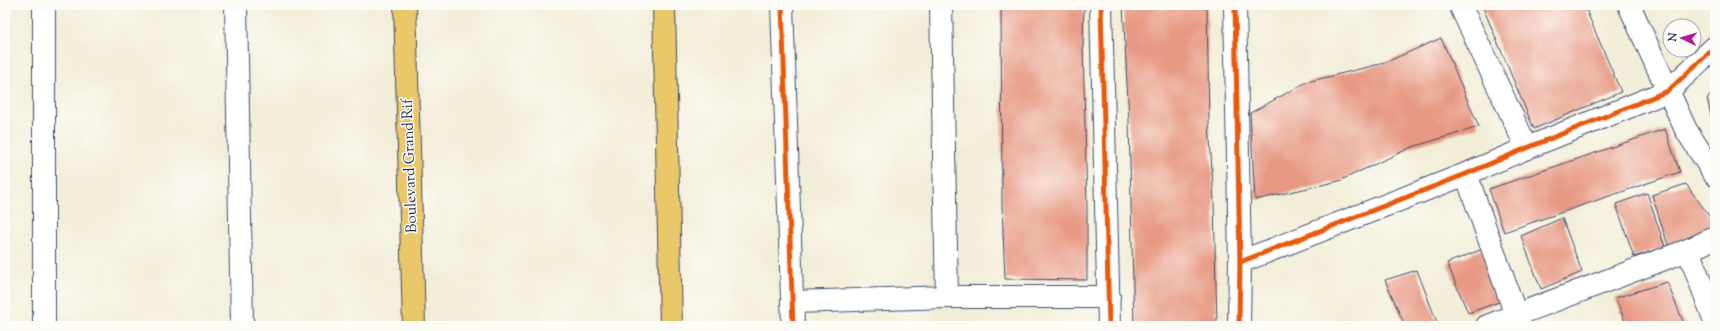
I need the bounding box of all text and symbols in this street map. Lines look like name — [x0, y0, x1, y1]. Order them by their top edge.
north arrow — [1662, 18, 1702, 58]
text: N — [1665, 32, 1681, 43]
street label: Boulevard Grand Rif — [398, 98, 423, 233]

